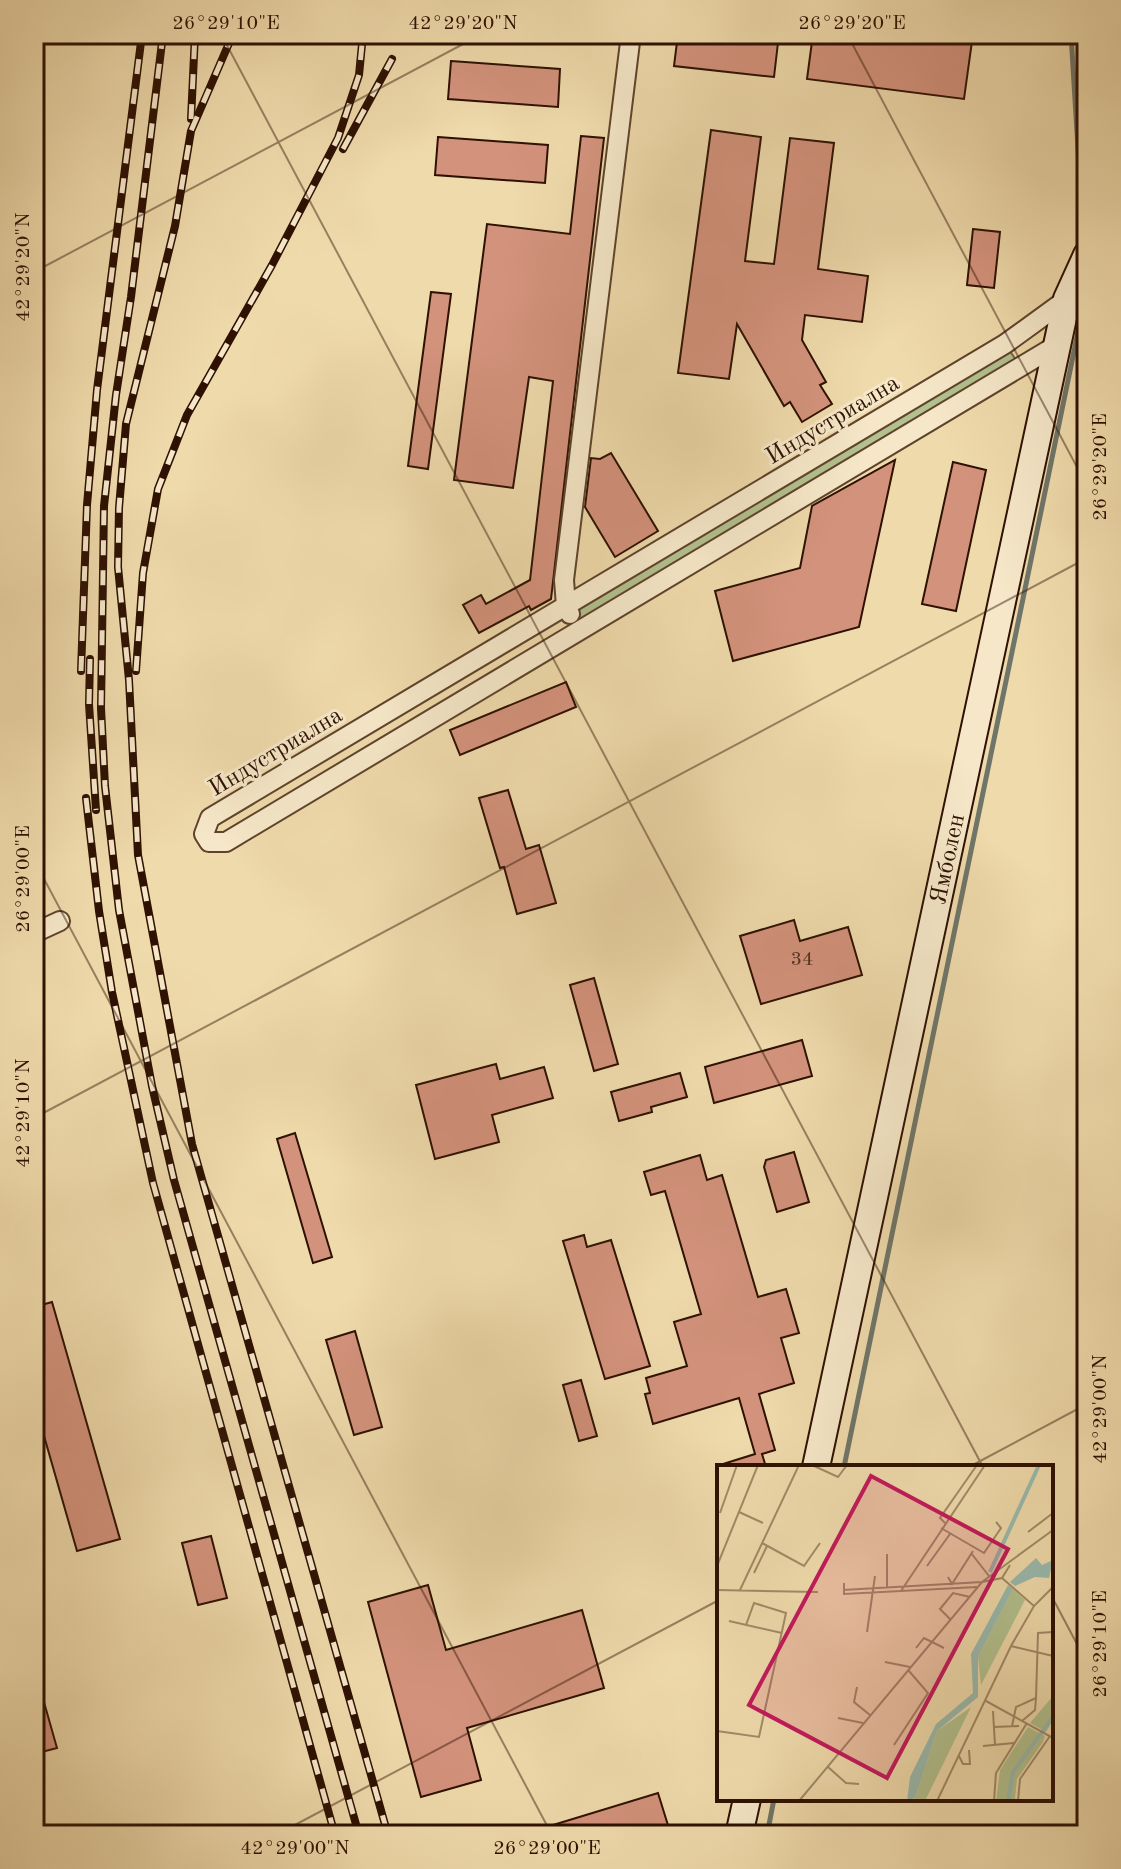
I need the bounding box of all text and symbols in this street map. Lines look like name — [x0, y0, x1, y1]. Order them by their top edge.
text: 26°29'10"E — [172, 14, 280, 34]
text: 42°29'20"N — [408, 14, 518, 34]
text: 26°29'20"E — [798, 14, 906, 34]
text: 42°29'20"N — [14, 212, 34, 322]
street label: Индустриална — [762, 371, 904, 470]
text: 26°29'20"E — [1091, 413, 1111, 521]
street label: Индустриална — [205, 703, 347, 802]
street label: Ямболен — [927, 812, 970, 907]
text: 26°29'00"E — [14, 825, 34, 933]
house number: 34 — [790, 950, 814, 970]
text: 42°29'10"N — [14, 1058, 34, 1168]
text: 42°29'00"N — [1091, 1354, 1111, 1464]
inset map — [717, 1465, 1053, 1801]
text: 26°29'10"E — [1091, 1590, 1111, 1698]
text: 42°29'00"N — [240, 1839, 350, 1859]
text: 26°29'00"E — [493, 1839, 601, 1859]

